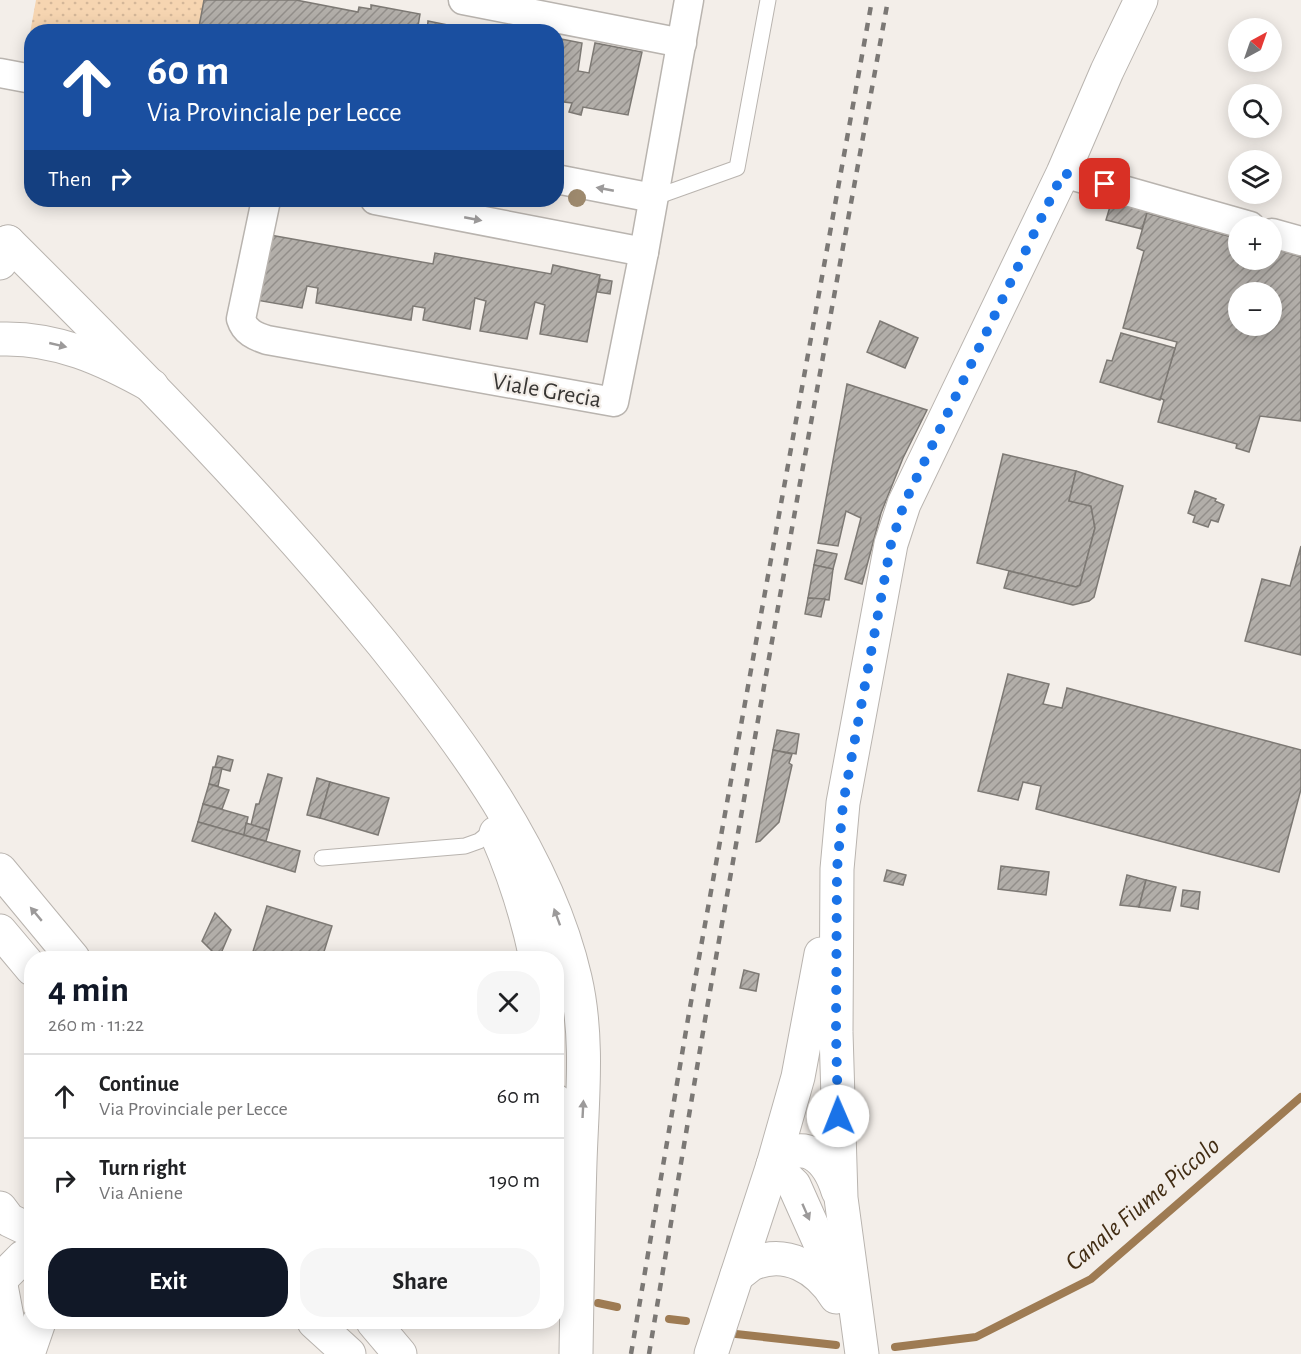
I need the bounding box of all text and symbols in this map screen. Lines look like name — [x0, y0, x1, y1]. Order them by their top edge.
north arrow — [1228, 18, 1282, 72]
map controls — [1228, 18, 1282, 336]
icon: ahead — [48, 48, 126, 126]
text: 60 m — [147, 50, 229, 92]
button: search — [1228, 84, 1282, 138]
text: Via Provinciale per Lecce — [147, 99, 402, 126]
button: layers — [1228, 150, 1282, 204]
pin — [1079, 158, 1130, 209]
icon: right — [104, 162, 137, 195]
icon: arrive — [1088, 167, 1121, 200]
text: Then — [48, 168, 92, 190]
one-way arrow — [596, 183, 614, 193]
one-way arrow — [464, 215, 483, 224]
button: + — [1228, 216, 1282, 270]
button: − — [1228, 282, 1282, 336]
one-way arrow — [49, 340, 67, 350]
street label: Viale Grecia — [490, 370, 603, 412]
one-way arrow — [30, 906, 43, 922]
one-way arrow — [551, 908, 561, 926]
button: close — [477, 971, 540, 1034]
text: 4 min — [48, 972, 129, 1008]
text: 260 m · 11:22 — [48, 1015, 144, 1035]
text: Continue — [99, 1073, 179, 1095]
icon: ahead — [48, 1080, 81, 1113]
position arrow — [806, 1084, 870, 1148]
text: 60 m — [497, 1085, 540, 1107]
text: Via Provinciale per Lecce — [99, 1099, 288, 1119]
one-way arrow — [578, 1099, 587, 1118]
water label: Canale Fiume Piccolo — [1061, 1132, 1225, 1276]
text: Turn right — [99, 1157, 186, 1179]
icon: right — [48, 1164, 81, 1197]
text: 190 m — [489, 1169, 540, 1191]
text: Via Aniene — [99, 1183, 183, 1203]
one-way arrow — [802, 1203, 811, 1220]
button: Exit — [48, 1248, 288, 1317]
button: Share — [300, 1248, 540, 1317]

